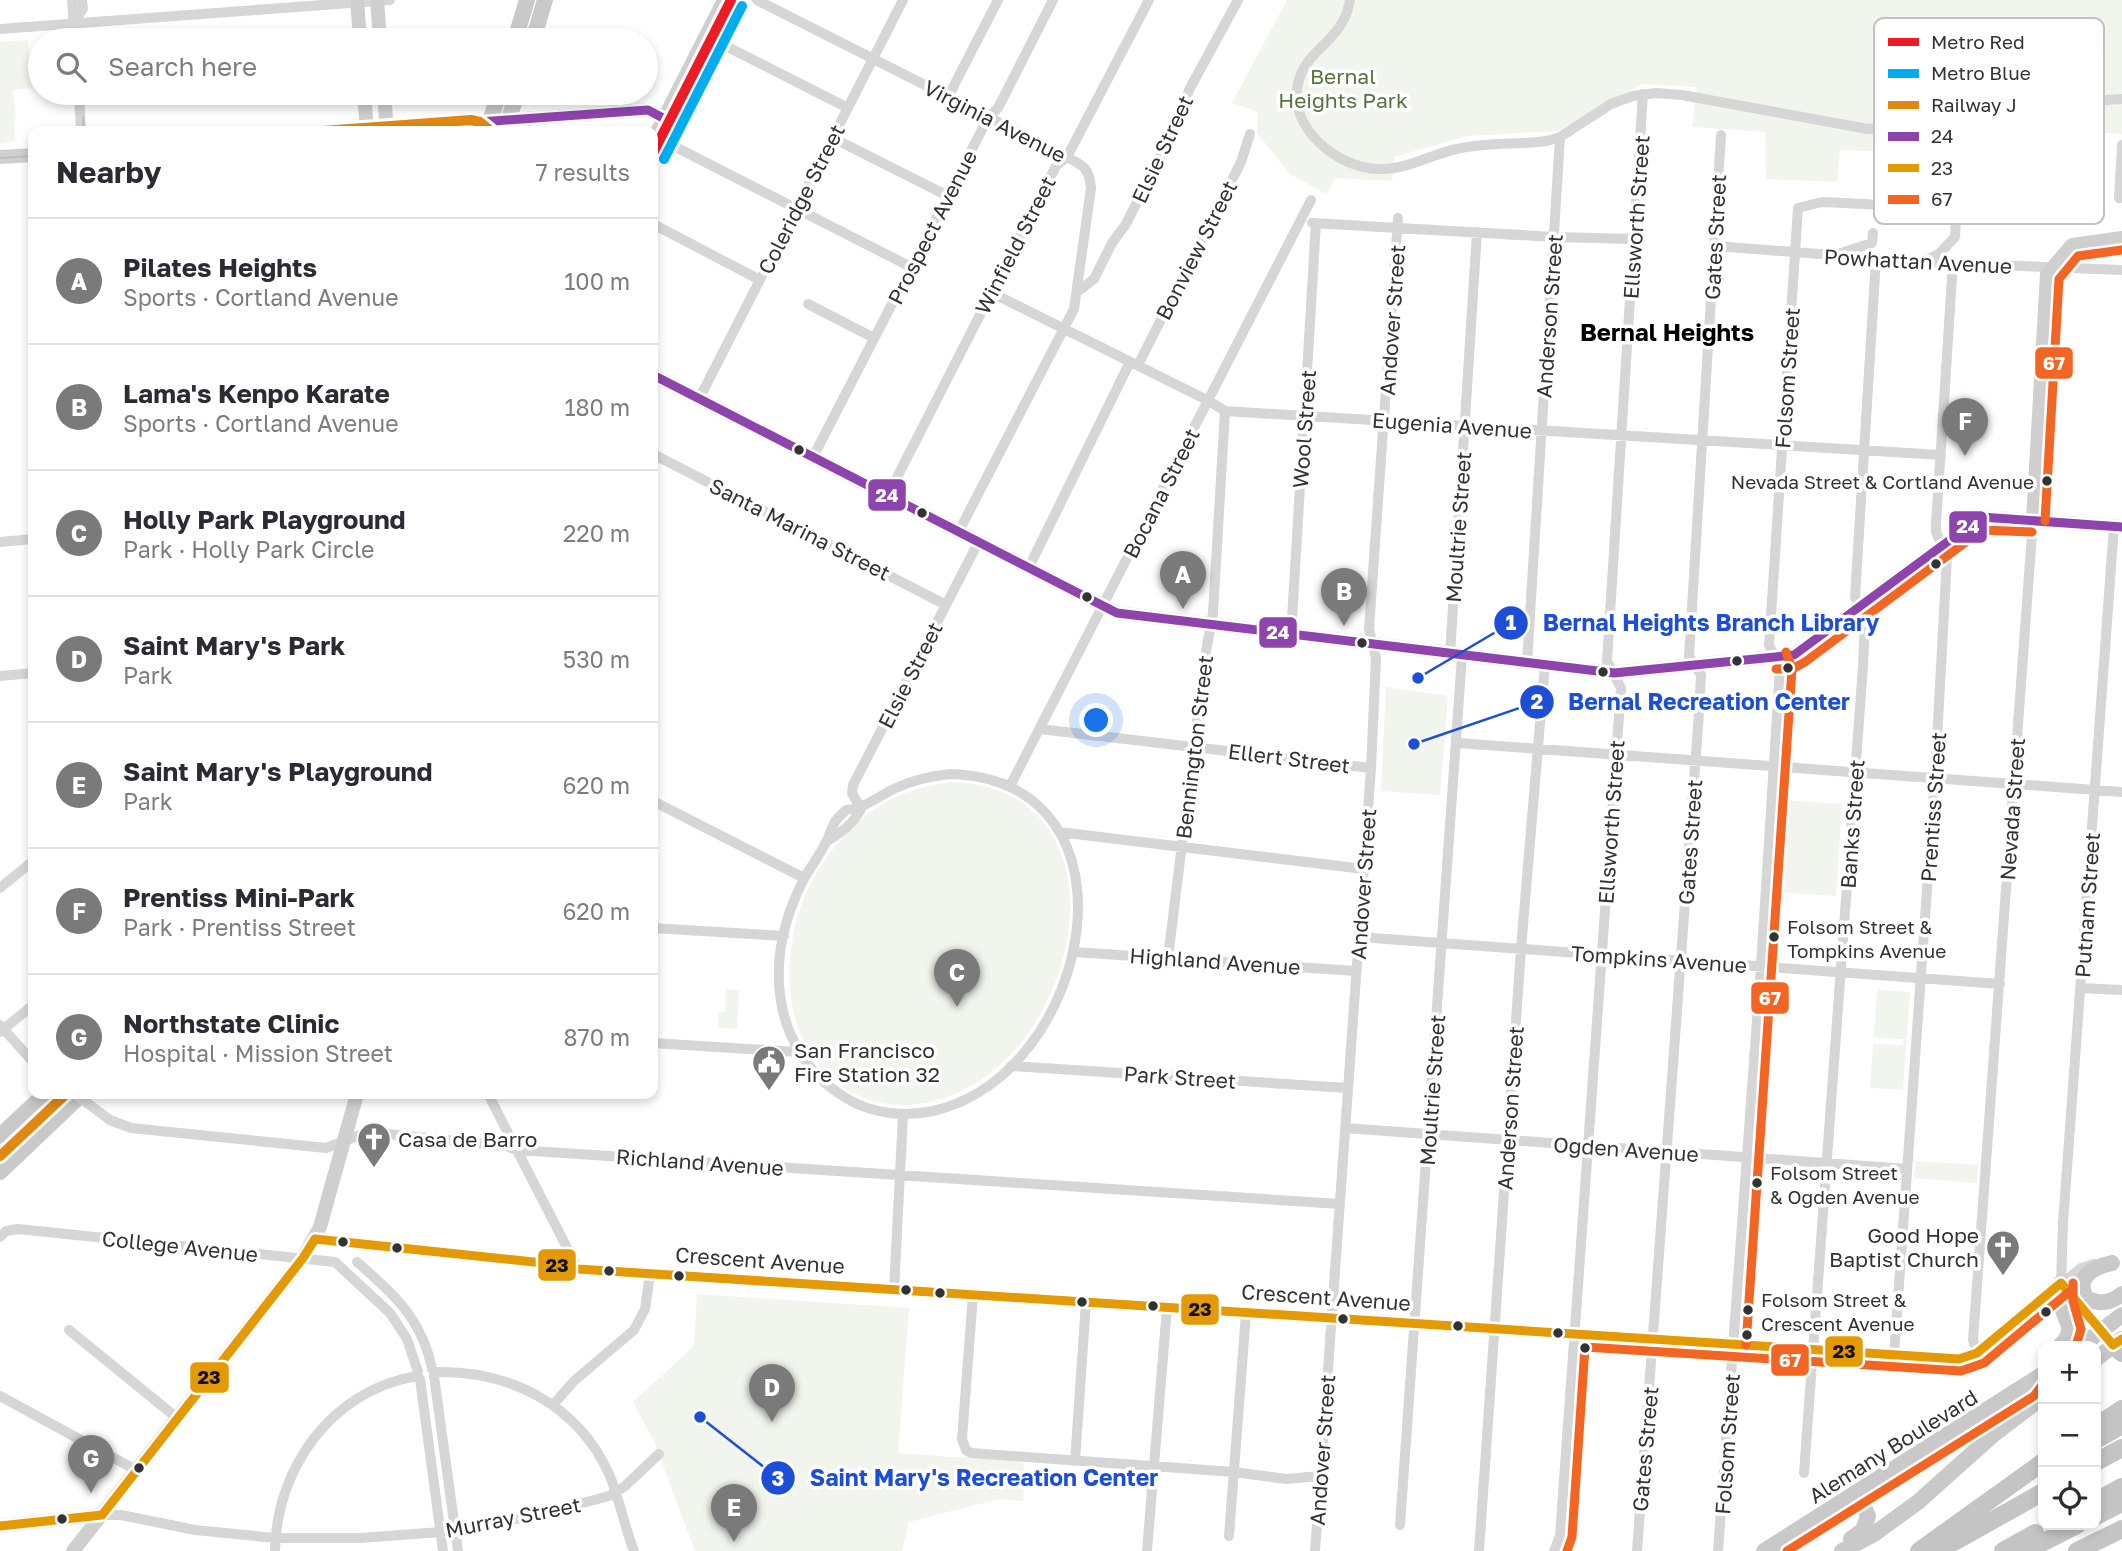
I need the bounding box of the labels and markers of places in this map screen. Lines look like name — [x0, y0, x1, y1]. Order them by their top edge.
pin: F — [1942, 398, 1988, 456]
unlabelled marker — [792, 443, 806, 457]
place label: Nevada Street & Cortland Avenue — [1731, 470, 2034, 493]
marker: Nevada Street & Cortland Avenue — [2040, 474, 2054, 488]
unlabelled marker — [915, 506, 929, 520]
pin: A — [1160, 551, 1206, 609]
unlabelled marker — [1929, 557, 1943, 571]
pin: B — [1321, 568, 1367, 626]
unlabelled marker — [1080, 590, 1094, 604]
callout: Bernal Heights Branch Library — [1493, 601, 1893, 645]
unlabelled marker — [1355, 636, 1369, 650]
unlabelled marker — [1730, 654, 1744, 668]
unlabelled marker — [1781, 661, 1795, 675]
unlabelled marker — [1596, 665, 1610, 679]
callout: Bernal Recreation Center — [1519, 680, 1864, 724]
place label: Folsom Street & Tompkins Avenue — [1787, 915, 1946, 962]
marker: Folsom Street & Tompkins Avenue — [1767, 930, 1781, 944]
pin: C — [934, 949, 980, 1007]
place label: San Francisco Fire Station 32 — [794, 1037, 940, 1087]
public building icon: San Francisco Fire Station 32 — [750, 1043, 788, 1092]
church icon: Casa de Barro — [355, 1120, 393, 1169]
place label: Casa de Barro — [398, 1126, 537, 1152]
place label: Folsom Street & Ogden Avenue — [1770, 1161, 1919, 1208]
marker: Folsom Street & Ogden Avenue — [1750, 1176, 1764, 1190]
place label: Good Hope Baptist Church — [1829, 1222, 1979, 1272]
church icon: Good Hope Baptist Church — [1984, 1228, 2022, 1277]
unlabelled marker — [336, 1235, 350, 1249]
unlabelled marker — [390, 1241, 404, 1255]
unlabelled marker — [602, 1264, 616, 1278]
unlabelled marker — [672, 1269, 686, 1283]
unlabelled marker — [899, 1283, 913, 1297]
unlabelled marker — [933, 1286, 947, 1300]
place label: Folsom Street & Crescent Avenue — [1761, 1288, 1915, 1335]
unlabelled marker — [1075, 1295, 1089, 1309]
unlabelled marker — [1146, 1299, 1160, 1313]
marker: Folsom Street & Crescent Avenue — [1741, 1303, 1755, 1317]
unlabelled marker — [2039, 1305, 2053, 1319]
unlabelled marker — [1336, 1312, 1350, 1326]
unlabelled marker — [1451, 1319, 1465, 1333]
unlabelled marker — [1551, 1326, 1565, 1340]
unlabelled marker — [1740, 1328, 1754, 1342]
unlabelled marker — [1578, 1341, 1592, 1355]
pin: D — [749, 1364, 795, 1422]
pin: G — [68, 1435, 114, 1493]
callout: Saint Mary's Recreation Center — [760, 1456, 1172, 1500]
unlabelled marker — [132, 1461, 146, 1475]
pin: E — [711, 1484, 757, 1542]
unlabelled marker — [55, 1512, 69, 1526]

